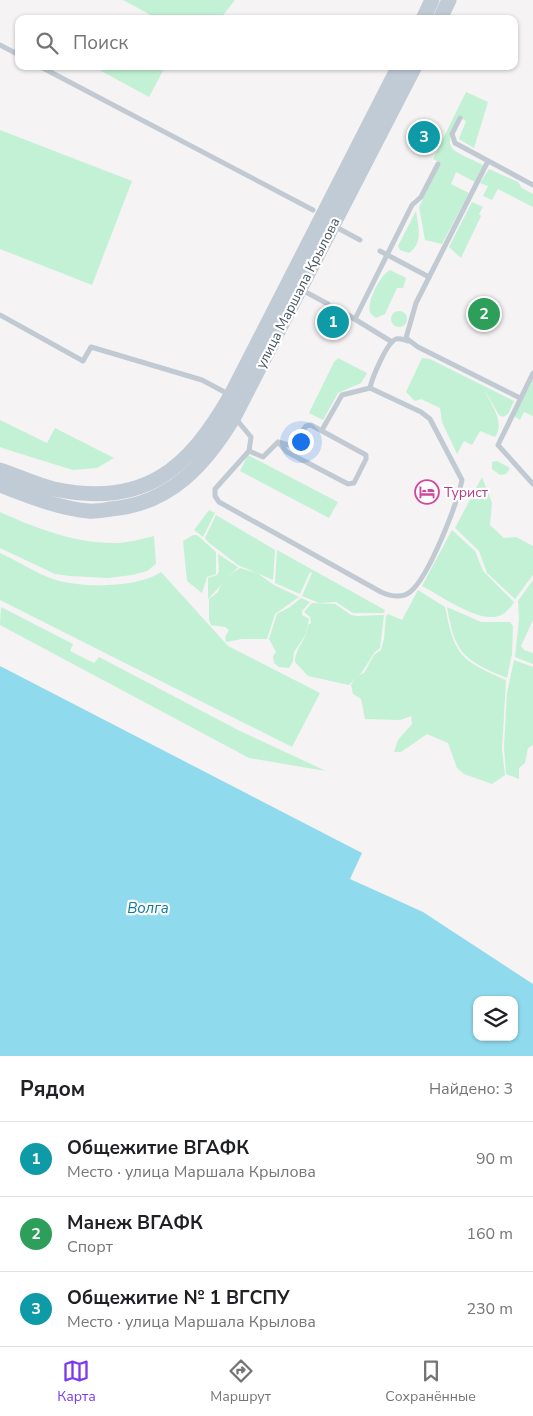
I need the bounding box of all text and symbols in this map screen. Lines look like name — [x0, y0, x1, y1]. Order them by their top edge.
search box — [15, 15, 518, 70]
icon: search — [33, 29, 61, 57]
text: Поиск — [73, 30, 128, 56]
pin: 3 — [408, 118, 440, 156]
street label: улица Маршала Крылова — [252, 214, 344, 372]
pin: 2 — [468, 295, 500, 333]
pin: 1 — [317, 303, 349, 341]
your location — [288, 429, 314, 455]
hotel icon: Турист — [414, 479, 440, 505]
place label: Турист — [444, 483, 489, 502]
water label: Волга — [127, 898, 169, 918]
map controls — [473, 996, 518, 1041]
button: layers — [473, 996, 518, 1041]
text: Рядом — [20, 1075, 85, 1103]
text: Найдено: 3 — [429, 1078, 513, 1100]
text: Общежитие ВГАФК — [67, 1135, 249, 1161]
text: 1 — [31, 1148, 41, 1170]
text: 90 m — [476, 1148, 513, 1170]
text: Место · улица Маршала Крылова — [67, 1161, 316, 1183]
text: Манеж ВГАФК — [67, 1210, 203, 1236]
text: 2 — [31, 1223, 41, 1245]
text: 160 m — [466, 1223, 513, 1245]
text: Спорт — [67, 1236, 113, 1258]
text: Общежитие № 1 ВГСПУ — [67, 1285, 290, 1311]
text: 3 — [31, 1298, 41, 1320]
text: 230 m — [466, 1298, 513, 1320]
text: Место · улица Маршала Крылова — [67, 1311, 316, 1333]
tab: Карта — [57, 1357, 96, 1406]
tab: Маршрут — [210, 1357, 271, 1406]
tab: Сохранённые — [385, 1357, 476, 1406]

